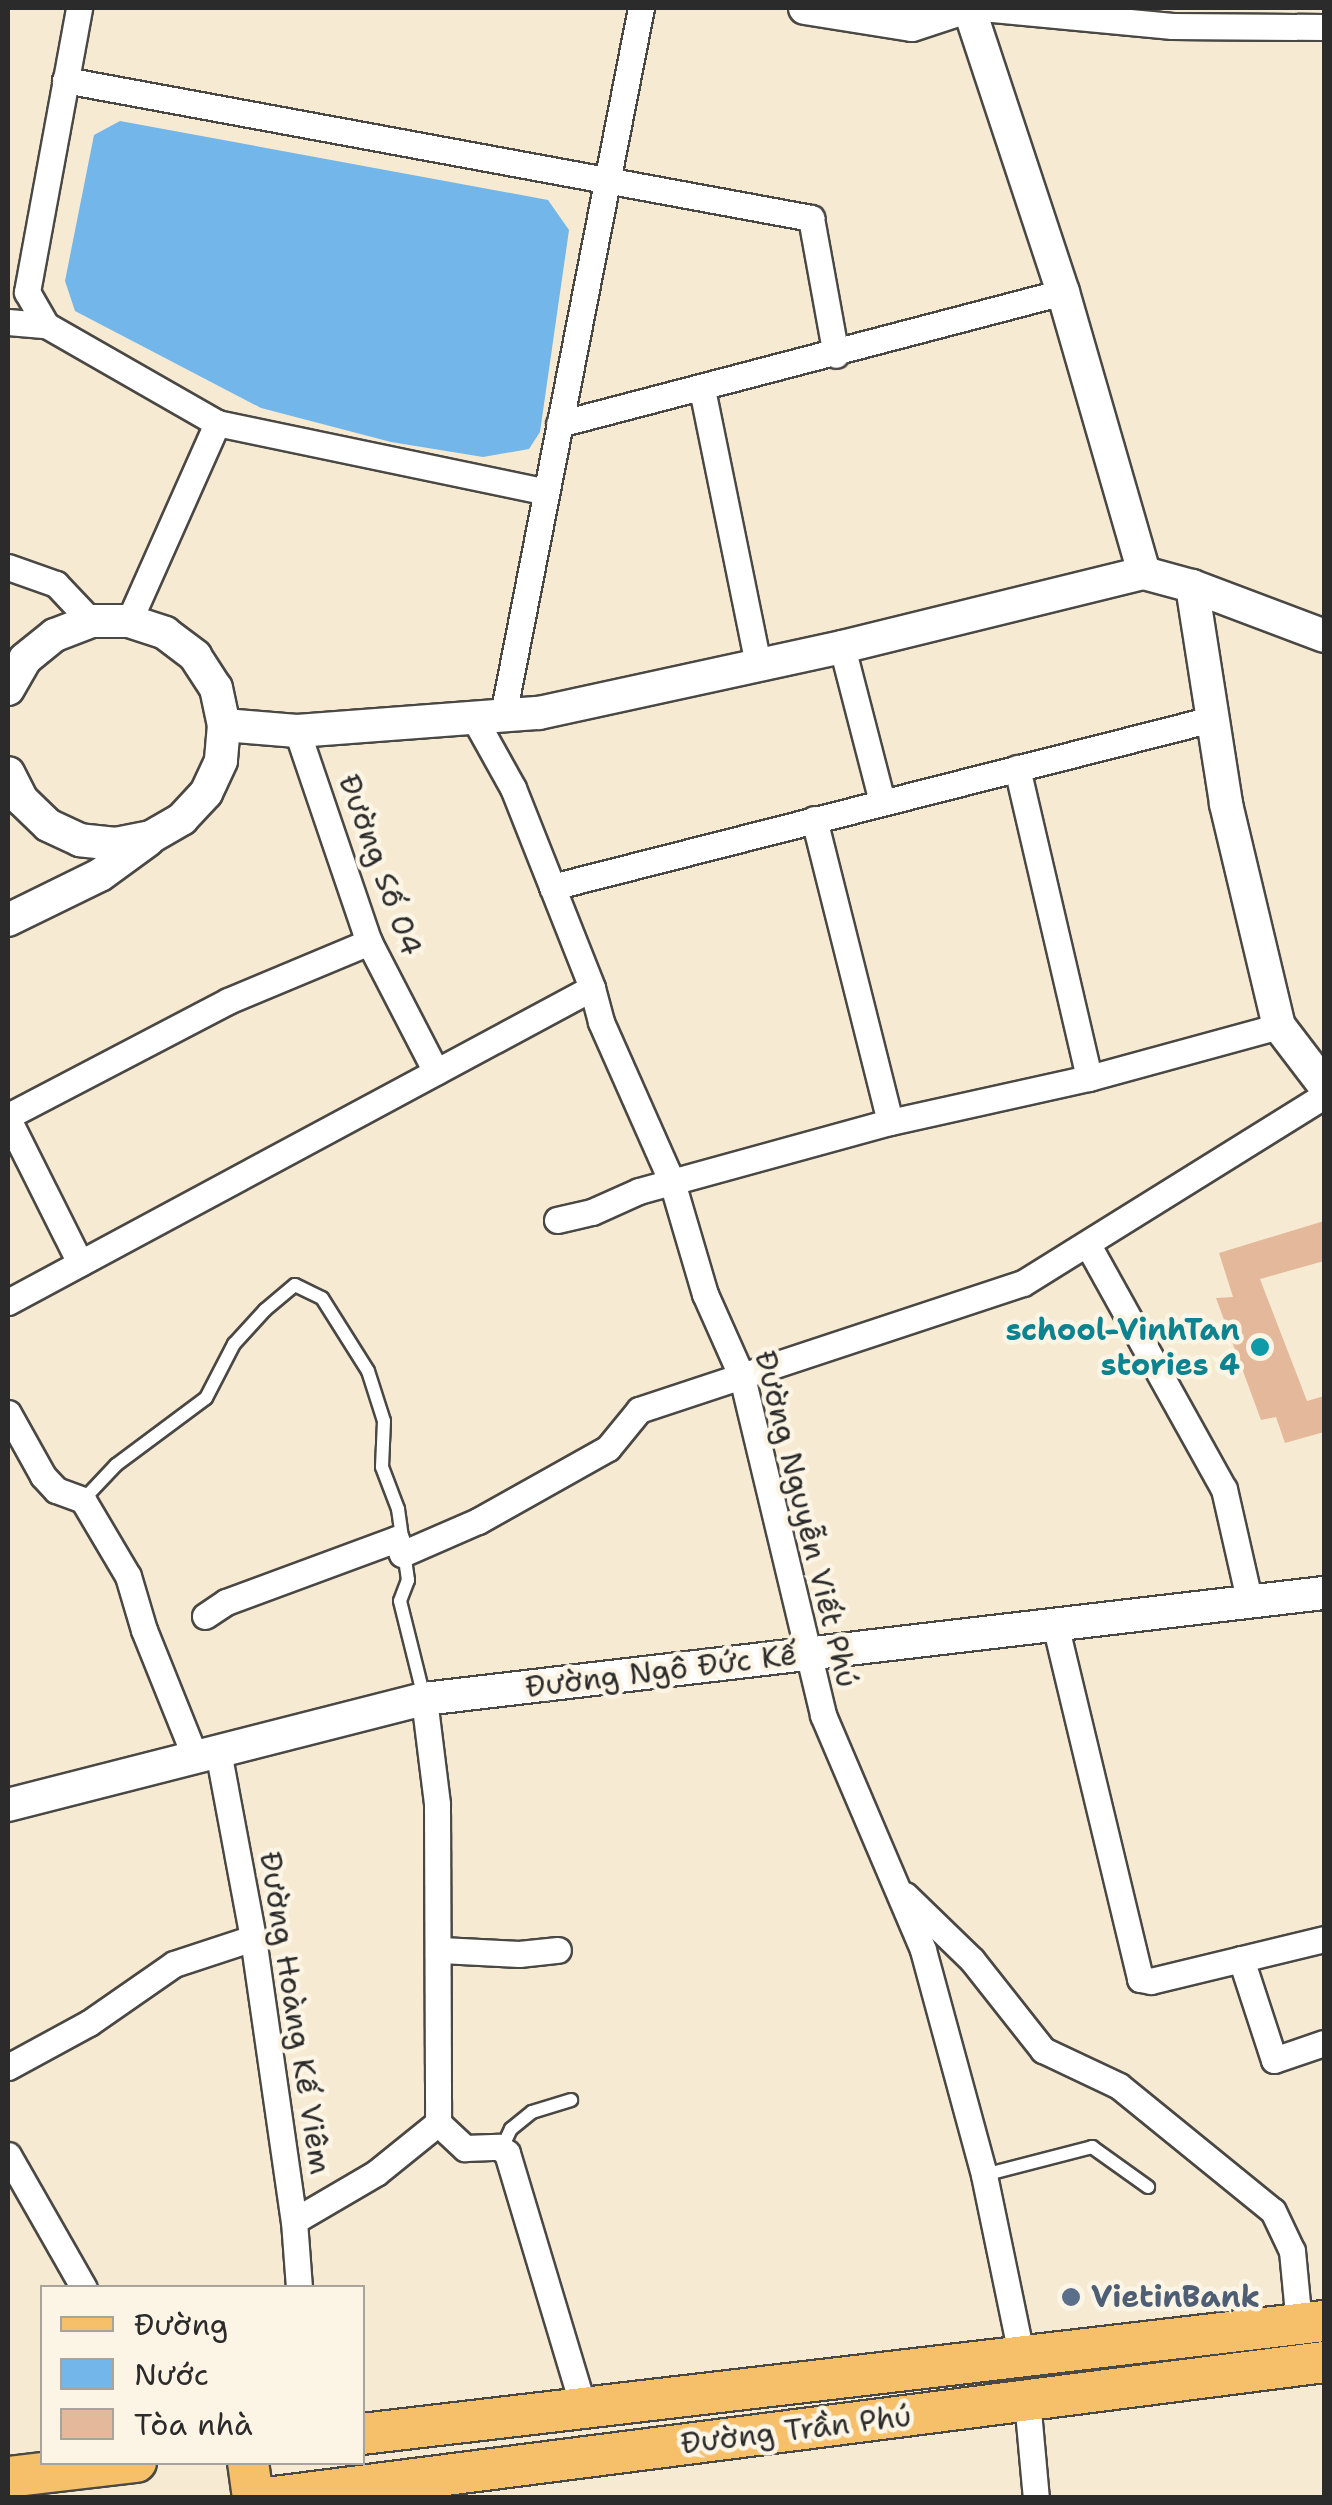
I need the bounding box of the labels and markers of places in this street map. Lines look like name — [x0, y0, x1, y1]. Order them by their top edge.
place label: school-VinhTan stories 4 — [1006, 1312, 1240, 1382]
marker: school-VinhTan stories 4 — [1249, 1336, 1271, 1358]
place label: VietinBank — [1091, 2279, 1260, 2315]
marker: VietinBank — [1060, 2286, 1082, 2308]

